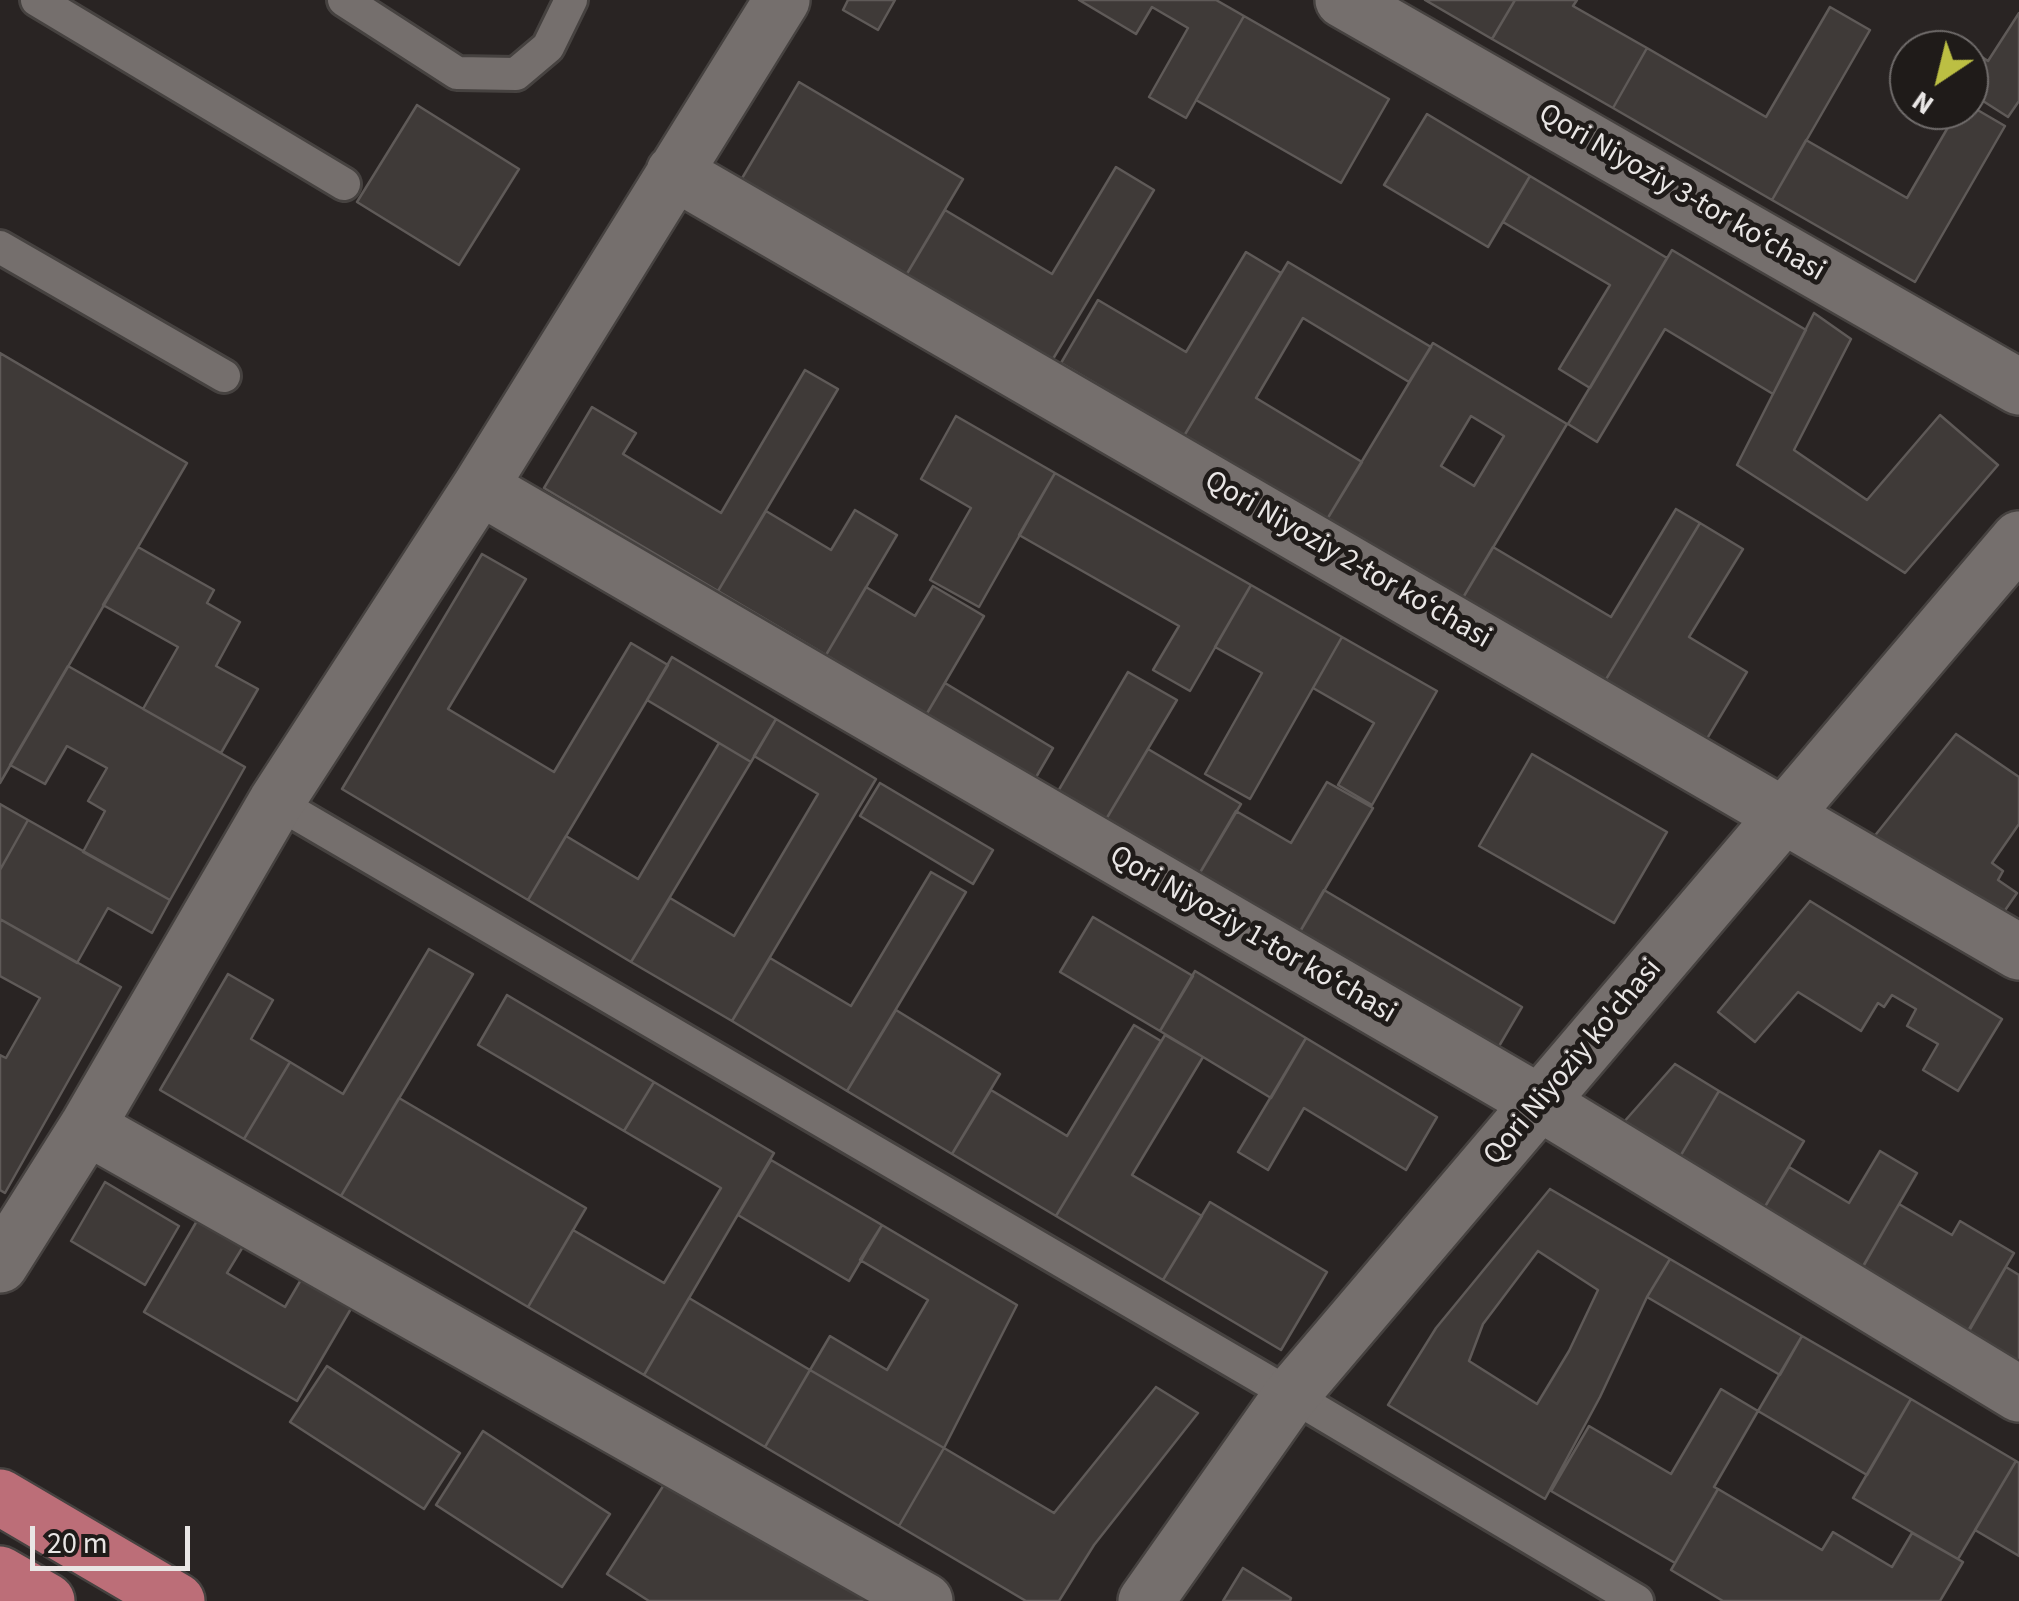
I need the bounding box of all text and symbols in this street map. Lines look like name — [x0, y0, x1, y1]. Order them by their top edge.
north arrow — [1889, 30, 1989, 130]
text: N — [1904, 81, 1942, 125]
street label: Qori Niyoziy 3-tor koʻchasi — [1531, 97, 1831, 291]
street label: Qori Niyoziy 2-tor koʻchasi — [1197, 464, 1497, 658]
street label: Qori Niyoziy 1-tor koʻchasi — [1102, 839, 1402, 1033]
street label: Qori Niyoziy ko'chasi — [1477, 953, 1671, 1173]
scale bar — [35, 1506, 195, 1568]
text: 20 m — [47, 1522, 108, 1565]

